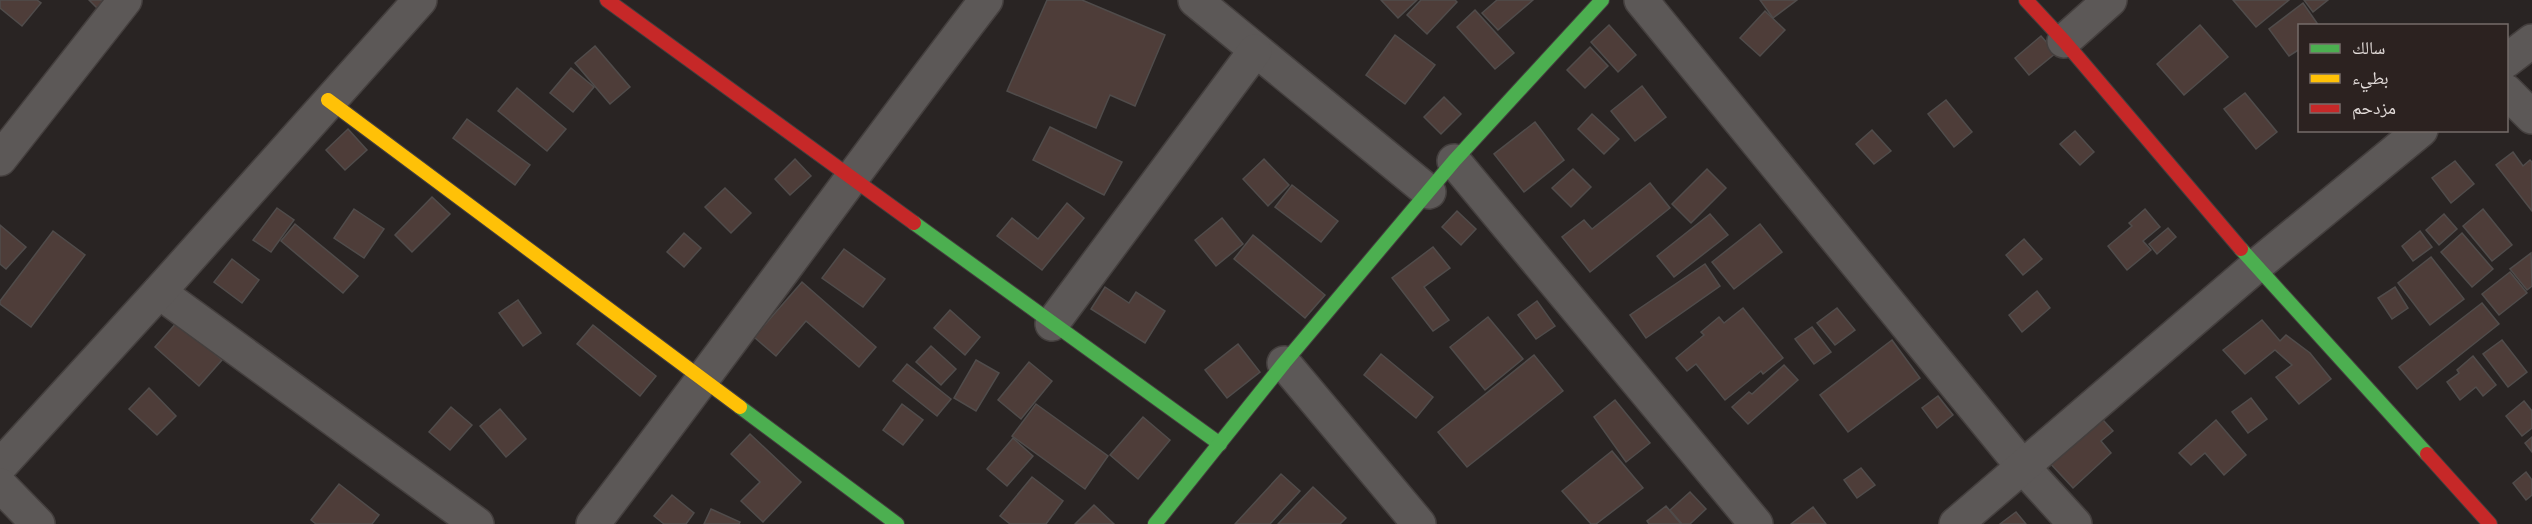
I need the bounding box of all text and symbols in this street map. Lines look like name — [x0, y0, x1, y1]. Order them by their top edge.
legend — [2298, 24, 2508, 132]
text: سالك — [2352, 40, 2385, 58]
text: بطيء — [2352, 70, 2389, 93]
text: مزدحم — [2352, 100, 2396, 120]

